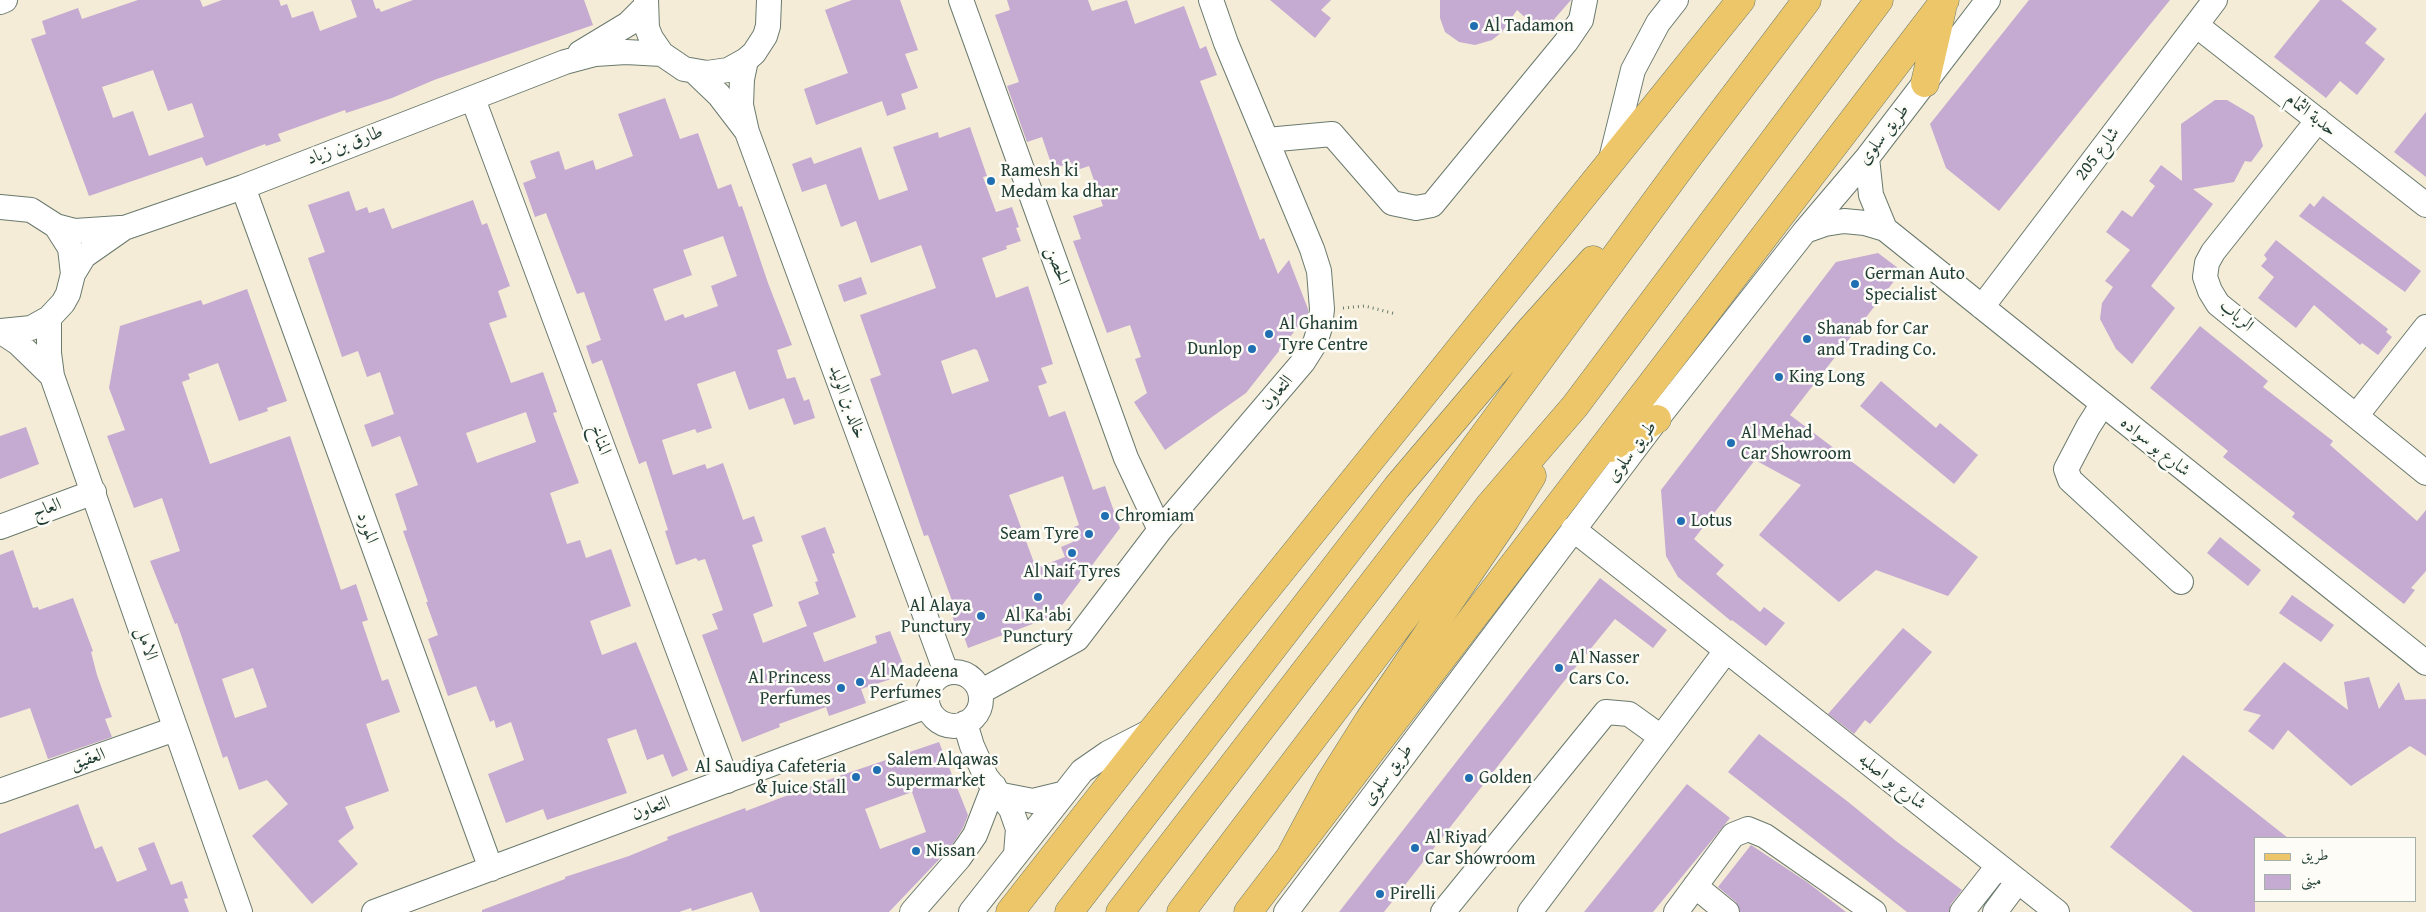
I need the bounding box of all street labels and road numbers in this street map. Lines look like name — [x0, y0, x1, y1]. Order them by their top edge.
street label: حدبة الثمام — [2281, 88, 2341, 142]
street label: طريق سلوى — [1854, 100, 1914, 170]
street label: طارق بن زياد — [304, 122, 386, 170]
street label: شارع 205 — [2071, 123, 2125, 185]
street label: الحصن — [1040, 244, 1074, 288]
street label: الرباب — [2214, 295, 2258, 337]
street label: خالد بن الوليد — [824, 362, 870, 442]
street label: التعاون — [1256, 371, 1298, 415]
street label: شارع بو سواده — [2116, 412, 2194, 482]
street label: طريق سلوى — [1602, 417, 1662, 487]
street label: المناخ — [585, 422, 615, 458]
street label: العاج — [29, 494, 65, 524]
street label: المورد — [351, 509, 383, 547]
street label: الامل — [130, 624, 162, 664]
street label: طريق سلوى — [1358, 740, 1418, 810]
street label: العقيق — [68, 744, 108, 776]
street label: شارع بو اصلبه — [1854, 749, 1930, 815]
street label: التعاون — [629, 792, 673, 826]

